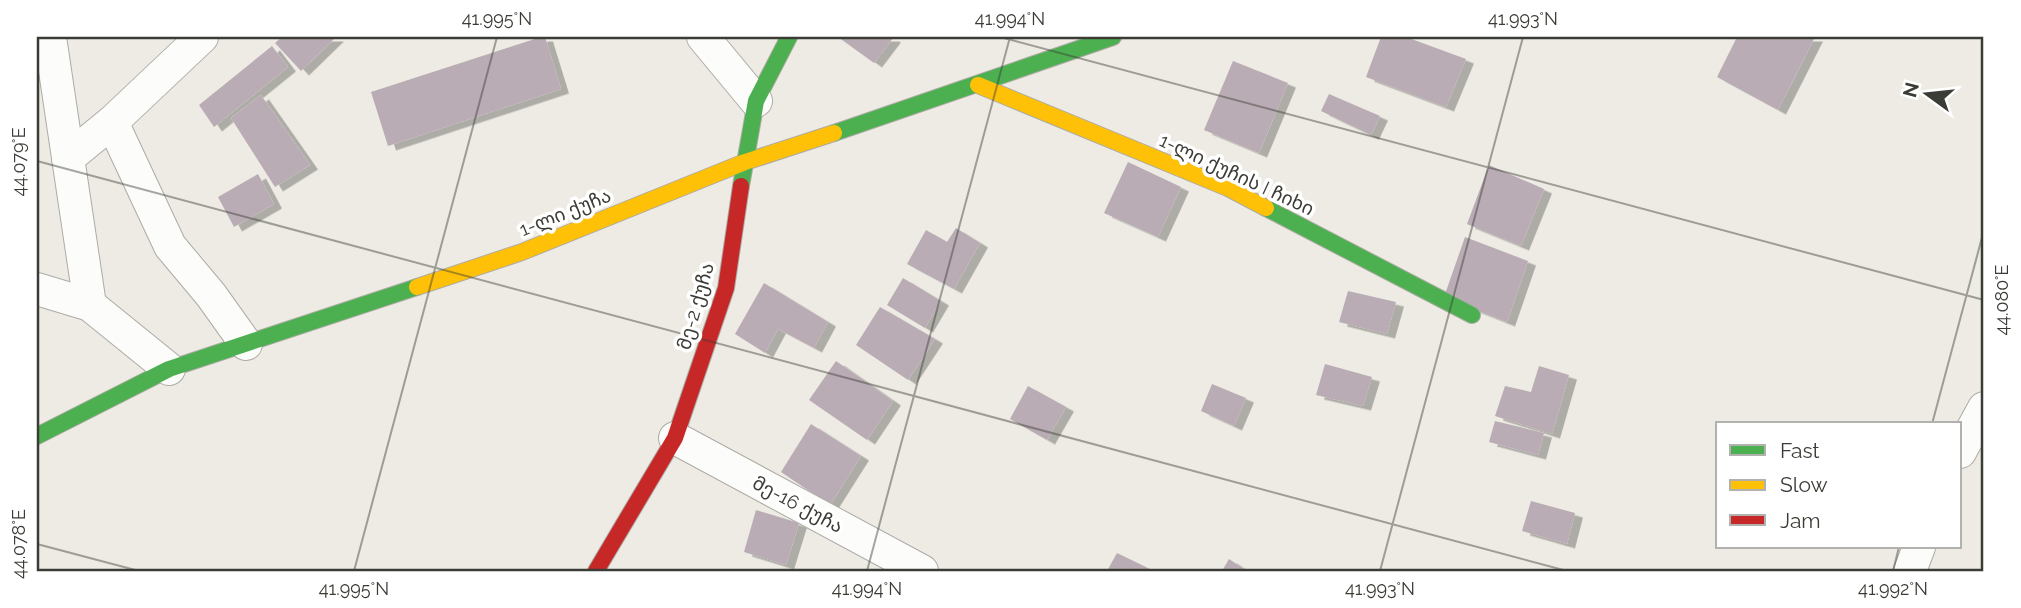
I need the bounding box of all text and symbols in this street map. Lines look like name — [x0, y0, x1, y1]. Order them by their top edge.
text: 41.995°N — [462, 8, 532, 29]
text: 41.994°N — [975, 8, 1045, 29]
text: 41.993°N — [1488, 8, 1558, 29]
north arrow — [1892, 60, 1962, 130]
text: N — [1898, 80, 1923, 99]
text: 44.079°E — [8, 127, 29, 197]
street label: 1-ლი ქუჩის I ჩიხი — [1155, 129, 1318, 221]
street label: 1-ლი ქუჩა — [516, 184, 615, 242]
street label: მე-2 ქუჩა — [672, 260, 719, 352]
text: 44.080°E — [1991, 264, 2012, 336]
legend — [1716, 422, 1962, 548]
text: Fast — [1780, 438, 1820, 463]
street label: მე-16 ქუჩა — [749, 471, 847, 538]
text: Slow — [1780, 472, 1828, 497]
text: Jam — [1780, 508, 1821, 533]
text: 44.078°E — [8, 509, 29, 579]
text: 41.995°N — [319, 578, 389, 599]
text: 41.994°N — [832, 578, 902, 599]
text: 41.993°N — [1345, 578, 1415, 599]
text: 41.992°N — [1858, 578, 1928, 599]

